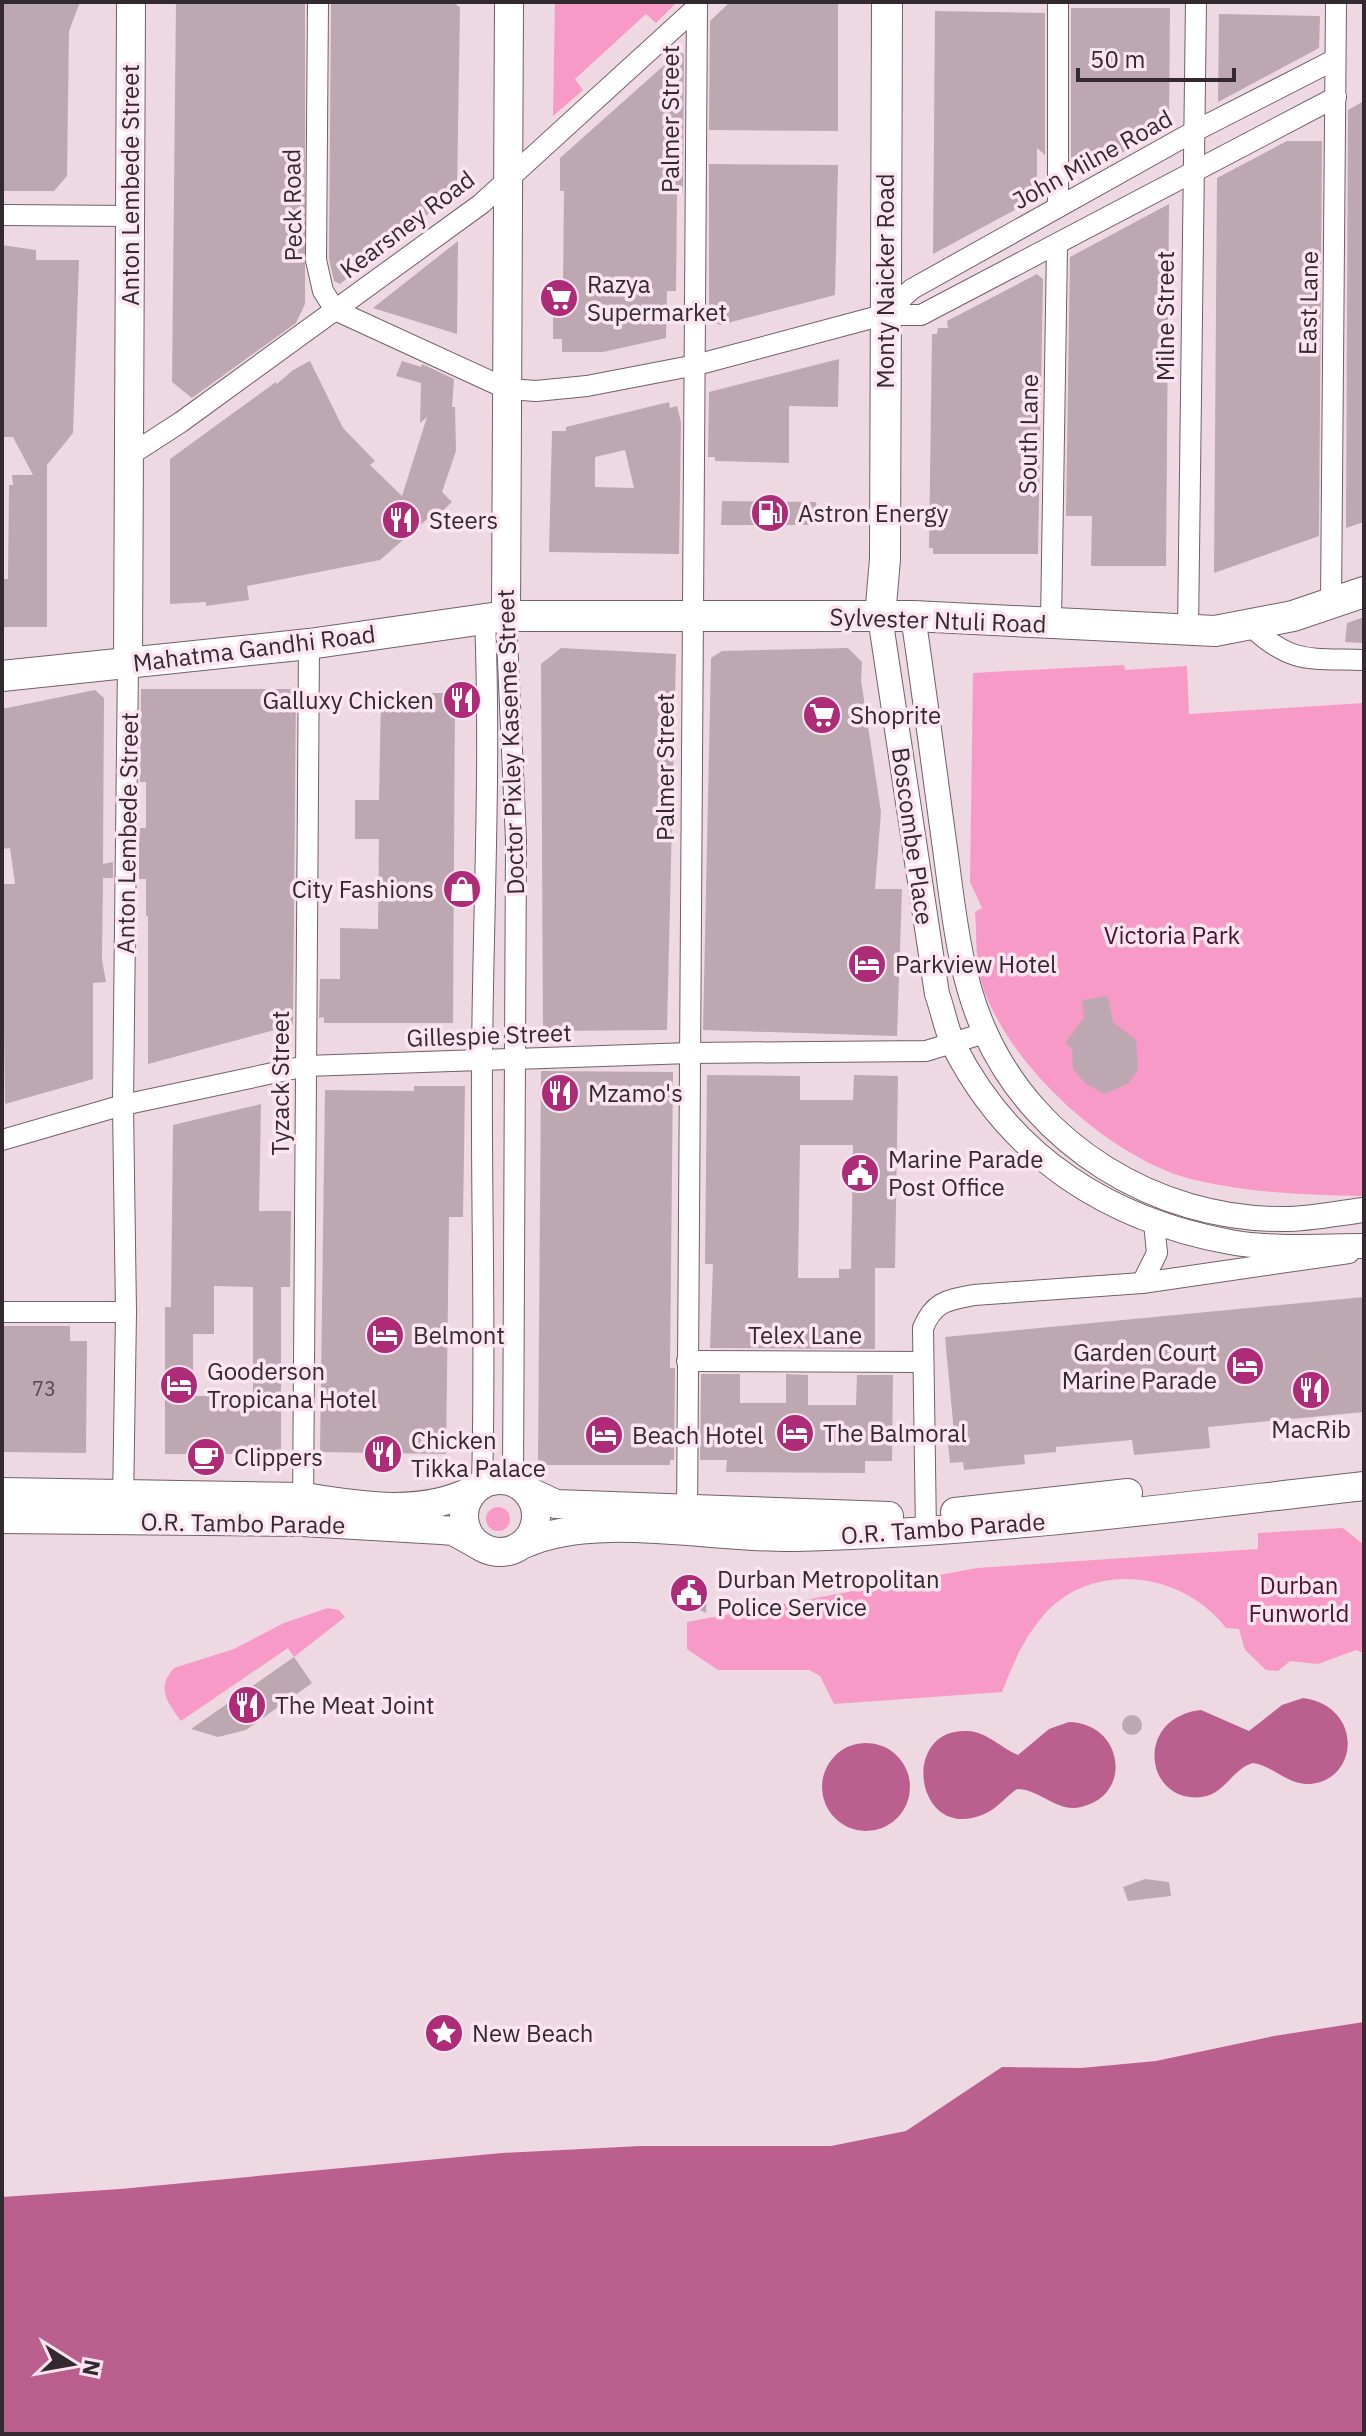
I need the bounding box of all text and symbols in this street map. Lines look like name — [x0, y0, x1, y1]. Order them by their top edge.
scale bar — [1078, 32, 1234, 82]
text: 50 m — [1090, 43, 1145, 75]
street label: Palmer Street — [654, 45, 686, 193]
street label: Anton Lembede Street — [114, 64, 146, 306]
street label: John Milne Road — [1006, 102, 1178, 216]
street label: Peck Road — [275, 148, 309, 262]
street label: Kearsney Road — [333, 163, 481, 285]
street label: Monty Naicker Road — [869, 173, 901, 389]
street label: Milne Street — [1149, 251, 1181, 381]
street label: East Lane — [1291, 251, 1325, 355]
place label: Razya Supermarket — [587, 268, 727, 328]
supermarket icon: Razya Supermarket — [538, 277, 580, 319]
street label: South Lane — [1011, 374, 1045, 494]
fuel station icon: Astron Energy — [749, 492, 791, 534]
place label: Astron Energy — [798, 497, 949, 529]
restaurant icon: Steers — [380, 499, 422, 541]
place label: Steers — [429, 504, 498, 536]
street label: Doctor Pixley Kaseme Street — [489, 589, 531, 895]
street label: Sylvester Ntuli Road — [829, 600, 1047, 640]
street label: Mahatma Gandhi Road — [131, 617, 377, 679]
restaurant icon: Galluxy Chicken — [441, 679, 483, 721]
place label: Galluxy Chicken — [262, 684, 434, 716]
street label: Palmer Street — [649, 693, 681, 841]
supermarket icon: Shoprite — [801, 694, 843, 736]
place label: Shoprite — [850, 699, 941, 731]
street label: Anton Lembede Street — [109, 712, 145, 954]
street label: Boscombe Place — [885, 745, 941, 927]
shop icon: City Fashions — [441, 868, 483, 910]
place label: City Fashions — [292, 873, 434, 905]
park label: Victoria Park — [1104, 919, 1241, 951]
hotel icon: Parkview Hotel — [846, 943, 888, 985]
place label: Parkview Hotel — [895, 948, 1057, 980]
street label: Tyzack Street — [264, 1011, 296, 1155]
street label: Gillespie Street — [406, 1016, 572, 1054]
restaurant icon: Mzamo's — [539, 1072, 581, 1114]
place label: Mzamo's — [588, 1077, 683, 1109]
place label: Marine Parade Post Office — [888, 1143, 1043, 1203]
public building icon: Marine Parade Post Office — [839, 1152, 881, 1194]
hotel icon: Belmont — [364, 1314, 406, 1356]
place label: Belmont — [413, 1319, 505, 1351]
street label: Telex Lane — [748, 1319, 862, 1351]
place label: Garden Court Marine Parade — [1062, 1336, 1217, 1396]
hotel icon: Garden Court Marine Parade — [1224, 1345, 1266, 1387]
place label: Gooderson Tropicana Hotel — [207, 1355, 377, 1415]
hotel icon: Gooderson Tropicana Hotel — [158, 1364, 200, 1406]
restaurant icon: MacRib — [1290, 1369, 1332, 1411]
house number: 73 — [32, 1375, 56, 1402]
hotel icon: The Balmoral — [774, 1412, 816, 1454]
place label: MacRib — [1271, 1413, 1351, 1445]
hotel icon: Beach Hotel — [583, 1414, 625, 1456]
place label: The Balmoral — [823, 1417, 967, 1449]
place label: Beach Hotel — [632, 1419, 763, 1451]
place label: Chicken Tikka Palace — [411, 1424, 546, 1484]
restaurant icon: Chicken Tikka Palace — [362, 1433, 404, 1475]
cafe icon: Clippers — [185, 1436, 227, 1478]
place label: Clippers — [234, 1441, 323, 1473]
street label: O.R. Tambo Parade — [140, 1505, 346, 1541]
street label: O.R. Tambo Parade — [840, 1505, 1046, 1551]
place label: Durban Metropolitan Police Service — [717, 1563, 940, 1623]
park label: Durban Funworld — [1249, 1569, 1349, 1629]
public building icon: Durban Metropolitan Police Service — [668, 1572, 710, 1614]
restaurant icon: The Meat Joint — [226, 1684, 268, 1726]
place label: The Meat Joint — [275, 1689, 435, 1721]
place icon: New Beach — [423, 2012, 465, 2054]
place label: New Beach — [472, 2017, 594, 2049]
north arrow — [32, 2324, 112, 2404]
text: N — [76, 2357, 108, 2379]

